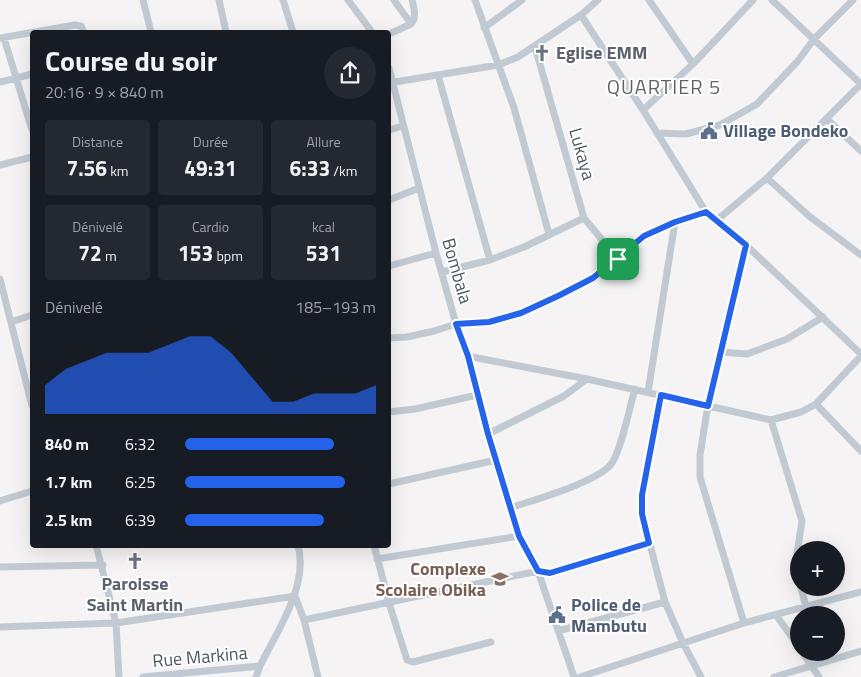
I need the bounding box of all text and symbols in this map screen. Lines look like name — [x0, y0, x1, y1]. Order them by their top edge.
text: Course du soir — [45, 39, 217, 82]
place label: Eglise EMM — [556, 39, 647, 66]
church icon: Eglise EMM — [532, 43, 552, 63]
button: share — [324, 47, 376, 99]
district label: QUARTIER 5 — [607, 71, 721, 102]
text: 20:16 · 9 × 840 m — [45, 80, 164, 104]
place label: Village Bondeko — [723, 117, 848, 144]
public building icon: Village Bondeko — [699, 121, 719, 141]
street label: Lukaya — [562, 125, 603, 183]
text: Distance — [72, 131, 123, 152]
text: Durée — [193, 131, 228, 152]
text: Allure — [306, 131, 341, 152]
text: 7.56 — [66, 152, 107, 184]
text: 49:31 — [184, 152, 237, 184]
text: 6:33 — [290, 152, 330, 184]
text: km — [107, 160, 129, 181]
text: /km — [330, 160, 357, 181]
text: Dénivelé — [72, 216, 123, 237]
text: Cardio — [192, 216, 229, 237]
text: kcal — [312, 216, 335, 237]
street label: Bombala — [435, 235, 480, 307]
text: 72 — [78, 237, 102, 269]
text: 153 — [178, 237, 213, 269]
text: 531 — [306, 237, 341, 269]
pin — [597, 238, 639, 280]
text: m — [102, 245, 117, 266]
text: bpm — [213, 245, 243, 266]
icon: arrive — [604, 245, 632, 273]
text: Dénivelé — [45, 295, 103, 319]
text: 185–193 m — [295, 295, 376, 319]
text: 840 m — [45, 432, 89, 456]
text: 6:32 — [125, 432, 155, 456]
text: 1.7 km — [45, 470, 92, 494]
text: 6:25 — [125, 470, 155, 494]
text: 2.5 km — [45, 508, 92, 532]
text: 6:39 — [125, 508, 155, 532]
map controls — [790, 541, 845, 661]
button: + — [790, 541, 845, 596]
church icon: Paroisse Saint Martin — [125, 551, 145, 571]
place label: Complexe Scolaire Obika — [375, 555, 486, 603]
school or university icon: Complexe Scolaire Obika — [490, 569, 510, 589]
place label: Paroisse Saint Martin — [87, 570, 183, 618]
place label: Police de Mambutu — [571, 591, 647, 639]
public building icon: Police de Mambutu — [547, 605, 567, 625]
button: − — [790, 606, 845, 661]
street label: Rue Markina — [151, 639, 249, 674]

